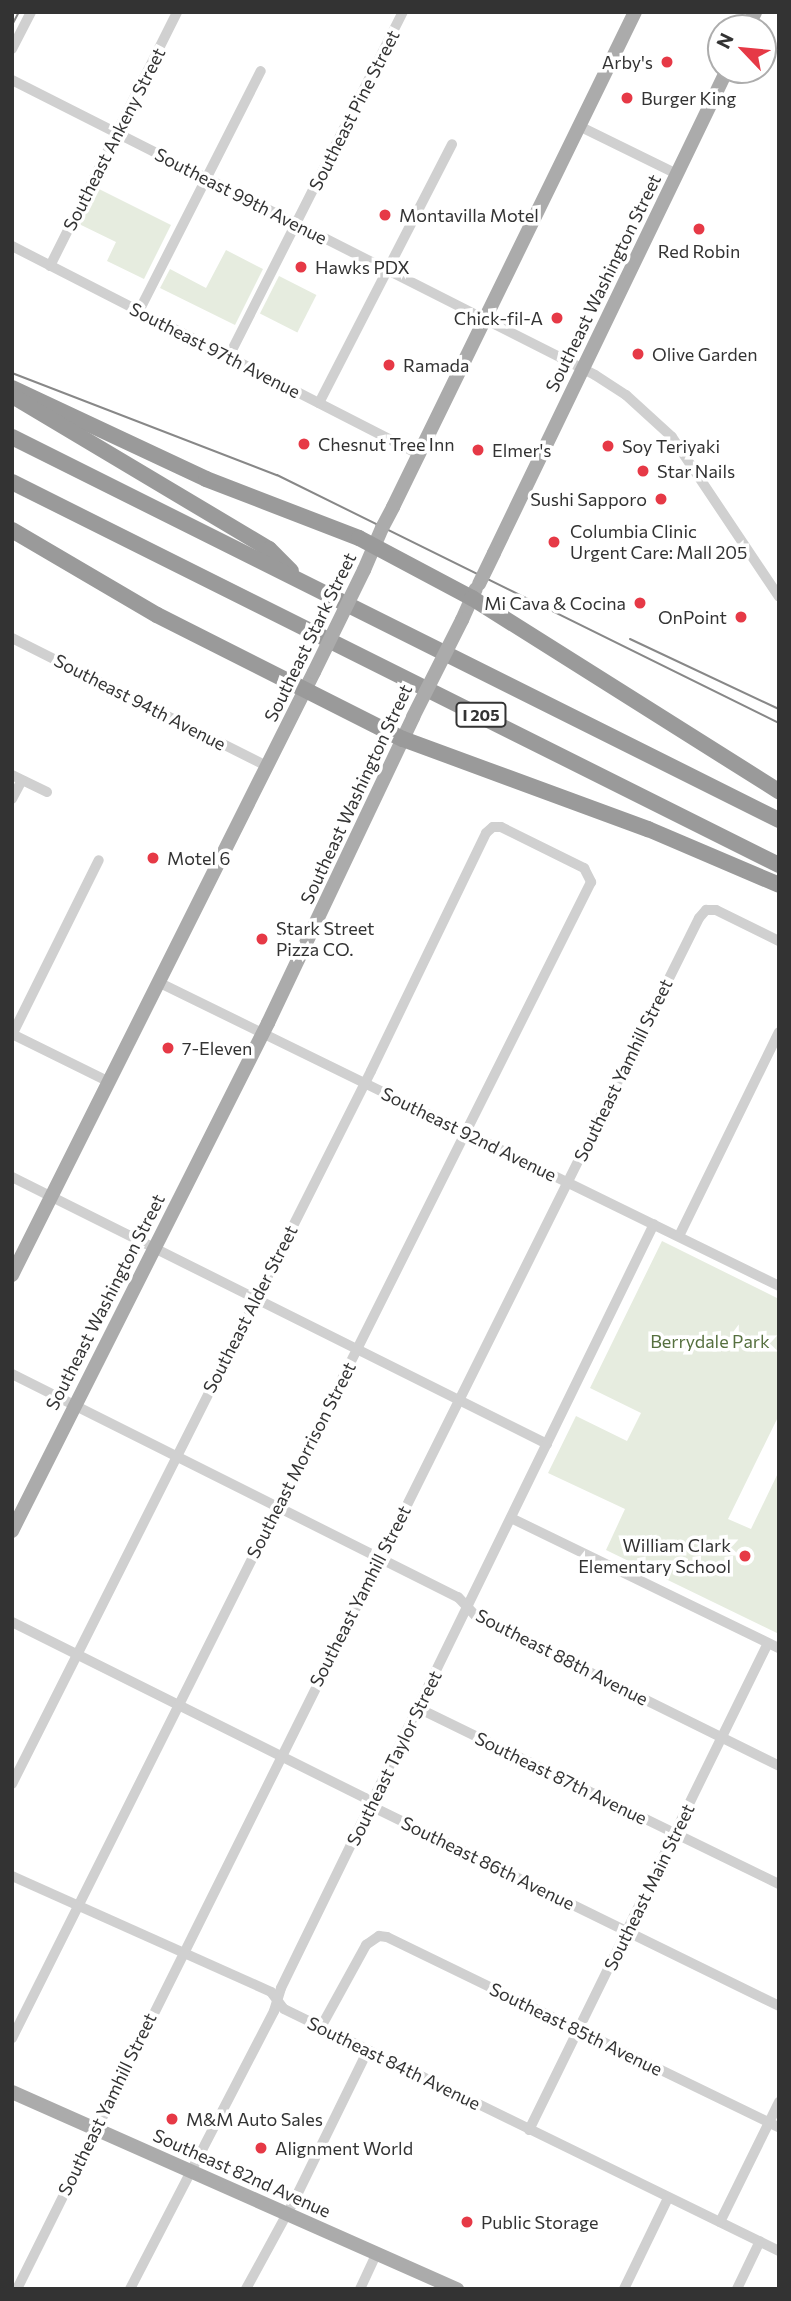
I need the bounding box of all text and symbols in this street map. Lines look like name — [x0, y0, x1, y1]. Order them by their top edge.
north arrow — [707, 14, 777, 84]
street label: Southeast Pine Street — [304, 26, 404, 194]
text: N — [711, 29, 738, 52]
street label: Southeast Ankeny Street — [58, 44, 170, 234]
place label: Arby's — [602, 51, 653, 73]
marker: Arby's — [659, 54, 675, 70]
place label: Burger King — [641, 87, 736, 109]
marker: Burger King — [619, 90, 635, 106]
street label: Southeast 99th Avenue — [151, 143, 331, 249]
street label: Southeast Washington Street — [541, 171, 665, 395]
place label: Montavilla Motel — [399, 204, 539, 226]
marker: Montavilla Motel — [377, 207, 393, 223]
marker: Red Robin — [691, 221, 707, 237]
place label: Red Robin — [658, 240, 740, 262]
place label: Hawks PDX — [315, 256, 410, 278]
marker: Hawks PDX — [293, 259, 309, 275]
street label: Southeast 97th Avenue — [126, 298, 304, 402]
place label: Chick-fil-A — [454, 307, 543, 329]
marker: Chick-fil-A — [549, 310, 565, 326]
place label: Olive Garden — [652, 343, 757, 365]
marker: Olive Garden — [630, 346, 646, 362]
place label: Ramada — [403, 354, 469, 376]
marker: Ramada — [381, 357, 397, 373]
place label: Chesnut Tree Inn — [318, 433, 455, 455]
place label: Soy Teriyaki — [622, 435, 720, 457]
marker: Chesnut Tree Inn — [296, 436, 312, 452]
marker: Soy Teriyaki — [600, 438, 616, 454]
place label: Elmer's — [492, 439, 551, 461]
marker: Elmer's — [470, 442, 486, 458]
place label: Star Nails — [657, 460, 735, 482]
marker: Star Nails — [635, 463, 651, 479]
place label: Sushi Sapporo — [530, 488, 647, 510]
marker: Sushi Sapporo — [653, 491, 669, 507]
place label: Columbia Clinic Urgent Care: Mall 205 — [570, 521, 747, 564]
marker: Columbia Clinic Urgent Care: Mall 205 — [544, 532, 564, 552]
street label: Southeast Stark Street — [260, 549, 360, 725]
place label: Mi Cava & Cocina — [484, 592, 626, 614]
marker: Mi Cava & Cocina — [632, 595, 648, 611]
place label: OnPoint — [658, 606, 727, 628]
marker: OnPoint — [733, 609, 749, 625]
street label: Southeast 94th Avenue — [51, 649, 229, 755]
street label: Southeast Washington Street — [296, 681, 416, 907]
road number: I 205 — [455, 702, 507, 728]
place label: Motel 6 — [167, 847, 230, 869]
marker: Motel 6 — [145, 850, 161, 866]
place label: Stark Street Pizza CO. — [276, 918, 374, 960]
marker: Stark Street Pizza CO. — [254, 931, 270, 947]
street label: Southeast Yamhill Street — [569, 975, 677, 1165]
place label: 7-Eleven — [182, 1037, 252, 1059]
marker: 7-Eleven — [160, 1040, 176, 1056]
street label: Southeast 92nd Avenue — [378, 1082, 560, 1186]
street label: Southeast Washington Street — [41, 1190, 169, 1414]
street label: Southeast Alder Street — [198, 1222, 302, 1396]
park label: Berrydale Park — [650, 1330, 770, 1352]
street label: Southeast Morrison Street — [242, 1358, 360, 1562]
street label: Southeast Yamhill Street — [305, 1502, 415, 1690]
place label: William Clark Elementary School — [578, 1535, 731, 1578]
marker: William Clark Elementary School — [737, 1548, 753, 1564]
street label: Southeast 88th Avenue — [472, 1604, 652, 1710]
street label: Southeast Taylor Street — [342, 1667, 446, 1849]
street label: Southeast 87th Avenue — [472, 1727, 650, 1829]
street label: Southeast Main Street — [599, 1800, 699, 1974]
street label: Southeast 86th Avenue — [398, 1812, 578, 1914]
street label: Southeast 85th Avenue — [486, 1978, 666, 2080]
street label: Southeast Yamhill Street — [53, 2009, 161, 2199]
street label: Southeast 84th Avenue — [304, 2012, 484, 2114]
place label: M&M Auto Sales — [186, 2108, 323, 2130]
marker: M&M Auto Sales — [164, 2111, 180, 2127]
street label: Southeast 82nd Avenue — [150, 2124, 334, 2222]
place label: Alignment World — [275, 2137, 413, 2159]
marker: Alignment World — [253, 2140, 269, 2156]
place label: Public Storage — [481, 2211, 598, 2233]
marker: Public Storage — [459, 2214, 475, 2230]

